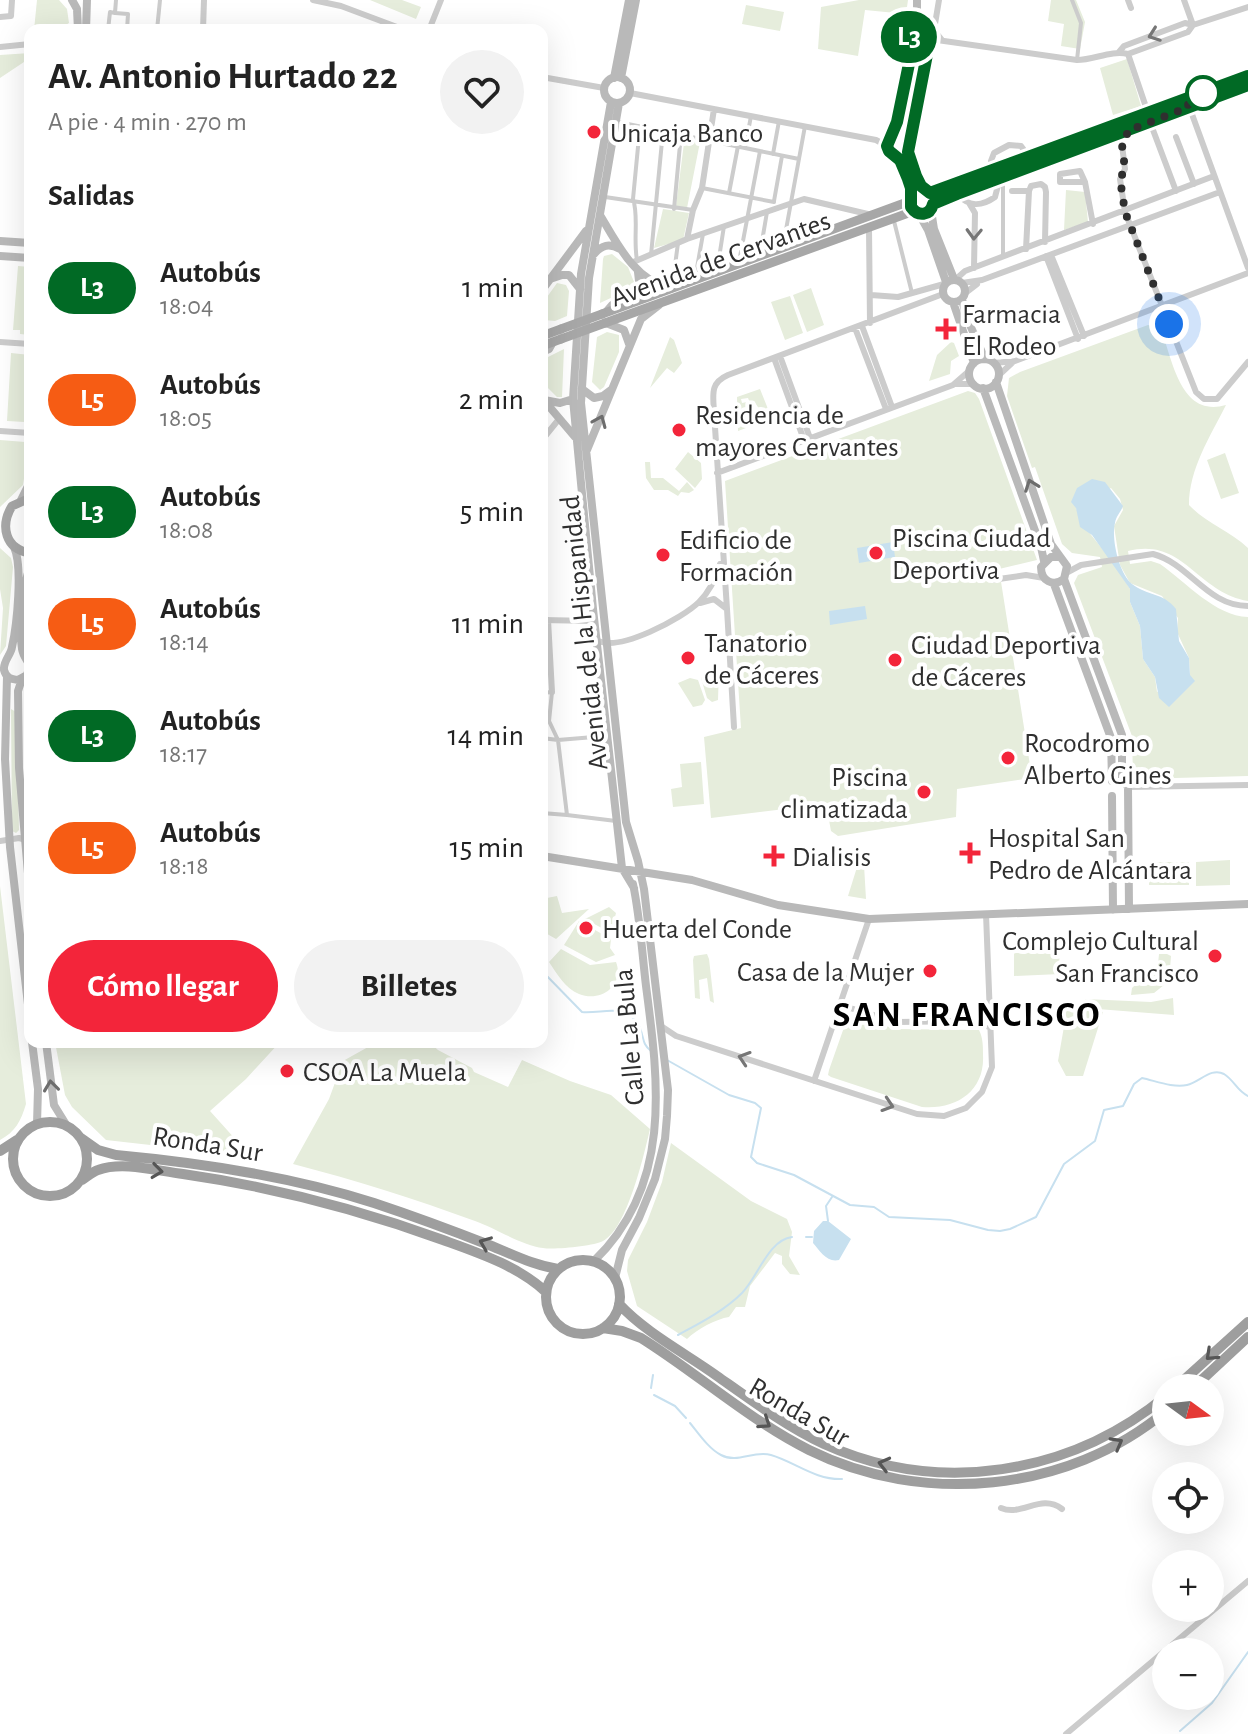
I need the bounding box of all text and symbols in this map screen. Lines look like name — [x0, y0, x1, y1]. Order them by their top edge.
line badge: L3 — [873, 11, 945, 63]
text: L3 — [897, 23, 921, 51]
one-way arrow — [1148, 25, 1162, 41]
button: heart — [440, 50, 524, 134]
text: Av. Antonio Hurtado 22 — [48, 58, 398, 96]
unlabelled marker — [1186, 76, 1220, 110]
text: A pie · 4 min · 270 m — [48, 109, 247, 135]
place label: Unicaja Banco — [610, 120, 763, 148]
marker: Unicaja Banco — [585, 123, 603, 141]
text: Salidas — [48, 181, 134, 211]
street label: Avenida de Cervantes — [607, 207, 834, 313]
one-way arrow — [965, 228, 982, 241]
text: Autobús — [160, 258, 261, 288]
text: 1 min — [462, 273, 524, 303]
text: L3 — [80, 274, 104, 302]
text: 18:04 — [160, 293, 213, 319]
place label: Farmacia El Rodeo — [962, 301, 1061, 361]
your location — [1149, 304, 1189, 344]
marker: Farmacia El Rodeo — [937, 320, 955, 338]
text: Autobús — [160, 370, 261, 400]
text: 2 min — [459, 385, 524, 415]
text: L5 — [80, 386, 104, 414]
place label: Residencia de mayores Cervantes — [695, 402, 899, 462]
text: 18:05 — [160, 405, 212, 431]
one-way arrow — [590, 415, 606, 429]
marker: Residencia de mayores Cervantes — [670, 421, 688, 439]
one-way arrow — [1024, 479, 1040, 493]
text: Autobús — [160, 482, 261, 512]
street label: Avenida de la Hispanidad — [557, 494, 613, 772]
text: 5 min — [460, 497, 524, 527]
text: L3 — [80, 498, 104, 526]
text: 18:08 — [160, 517, 213, 543]
place label: Piscina Ciudad Deportiva — [892, 525, 1051, 585]
place label: Edificio de Formación — [679, 527, 793, 587]
marker: Piscina Ciudad Deportiva — [867, 544, 885, 562]
marker: Edificio de Formación — [654, 546, 672, 564]
text: Autobús — [160, 594, 261, 624]
text: 11 min — [452, 609, 524, 639]
text: L5 — [80, 610, 104, 638]
text: 18:14 — [160, 629, 209, 655]
place label: Tanatorio de Cáceres — [704, 630, 819, 690]
place label: Ciudad Deportiva de Cáceres — [911, 632, 1101, 692]
marker: Tanatorio de Cáceres — [679, 649, 697, 667]
marker: Ciudad Deportiva de Cáceres — [886, 651, 904, 669]
text: Autobús — [160, 706, 261, 736]
text: 14 min — [448, 721, 524, 751]
text: L3 — [80, 722, 104, 750]
place label: Rocodromo Alberto Gines — [1024, 730, 1172, 790]
text: 18:17 — [160, 741, 207, 767]
marker: Rocodromo Alberto Gines — [999, 749, 1017, 767]
place label: Piscina climatizada — [781, 764, 908, 824]
marker: Piscina climatizada — [915, 783, 933, 801]
text: Autobús — [160, 818, 261, 848]
place label: Hospital San Pedro de Alcántara — [988, 825, 1192, 885]
text: 15 min — [449, 833, 524, 863]
text: L5 — [80, 834, 104, 862]
marker: Hospital San Pedro de Alcántara — [959, 842, 981, 864]
place label: Dialisis — [792, 844, 871, 872]
marker: Dialisis — [763, 845, 785, 867]
text: 18:18 — [160, 853, 209, 879]
place label: Huerta del Conde — [602, 916, 792, 944]
marker: Huerta del Conde — [577, 919, 595, 937]
place label: Complejo Cultural San Francisco — [1002, 928, 1199, 988]
button: Cómo llegar — [48, 940, 278, 1032]
button: Billetes — [294, 940, 524, 1032]
marker: Complejo Cultural San Francisco — [1206, 947, 1224, 965]
place label: Casa de la Mujer — [737, 959, 914, 987]
marker: Casa de la Mujer — [921, 962, 939, 980]
street label: Calle La Bula — [610, 967, 650, 1106]
district label: SAN FRANCISCO — [833, 997, 1101, 1033]
one-way arrow — [737, 1051, 751, 1067]
place label: CSOA La Muela — [303, 1059, 467, 1087]
marker: CSOA La Muela — [278, 1062, 296, 1080]
one-way arrow — [43, 1079, 60, 1092]
one-way arrow — [881, 1096, 894, 1112]
street label: Ronda Sur — [151, 1122, 265, 1167]
one-way arrow — [150, 1162, 164, 1179]
one-way arrow — [478, 1236, 492, 1253]
one-way arrow — [1206, 1345, 1221, 1359]
street label: Ronda Sur — [744, 1373, 854, 1453]
north arrow — [1152, 1374, 1224, 1446]
map controls — [1152, 1374, 1224, 1710]
one-way arrow — [756, 1413, 771, 1428]
one-way arrow — [1109, 1438, 1123, 1453]
one-way arrow — [877, 1457, 891, 1474]
button: locate — [1152, 1462, 1224, 1534]
button: + — [1152, 1550, 1224, 1622]
button: − — [1152, 1638, 1224, 1710]

